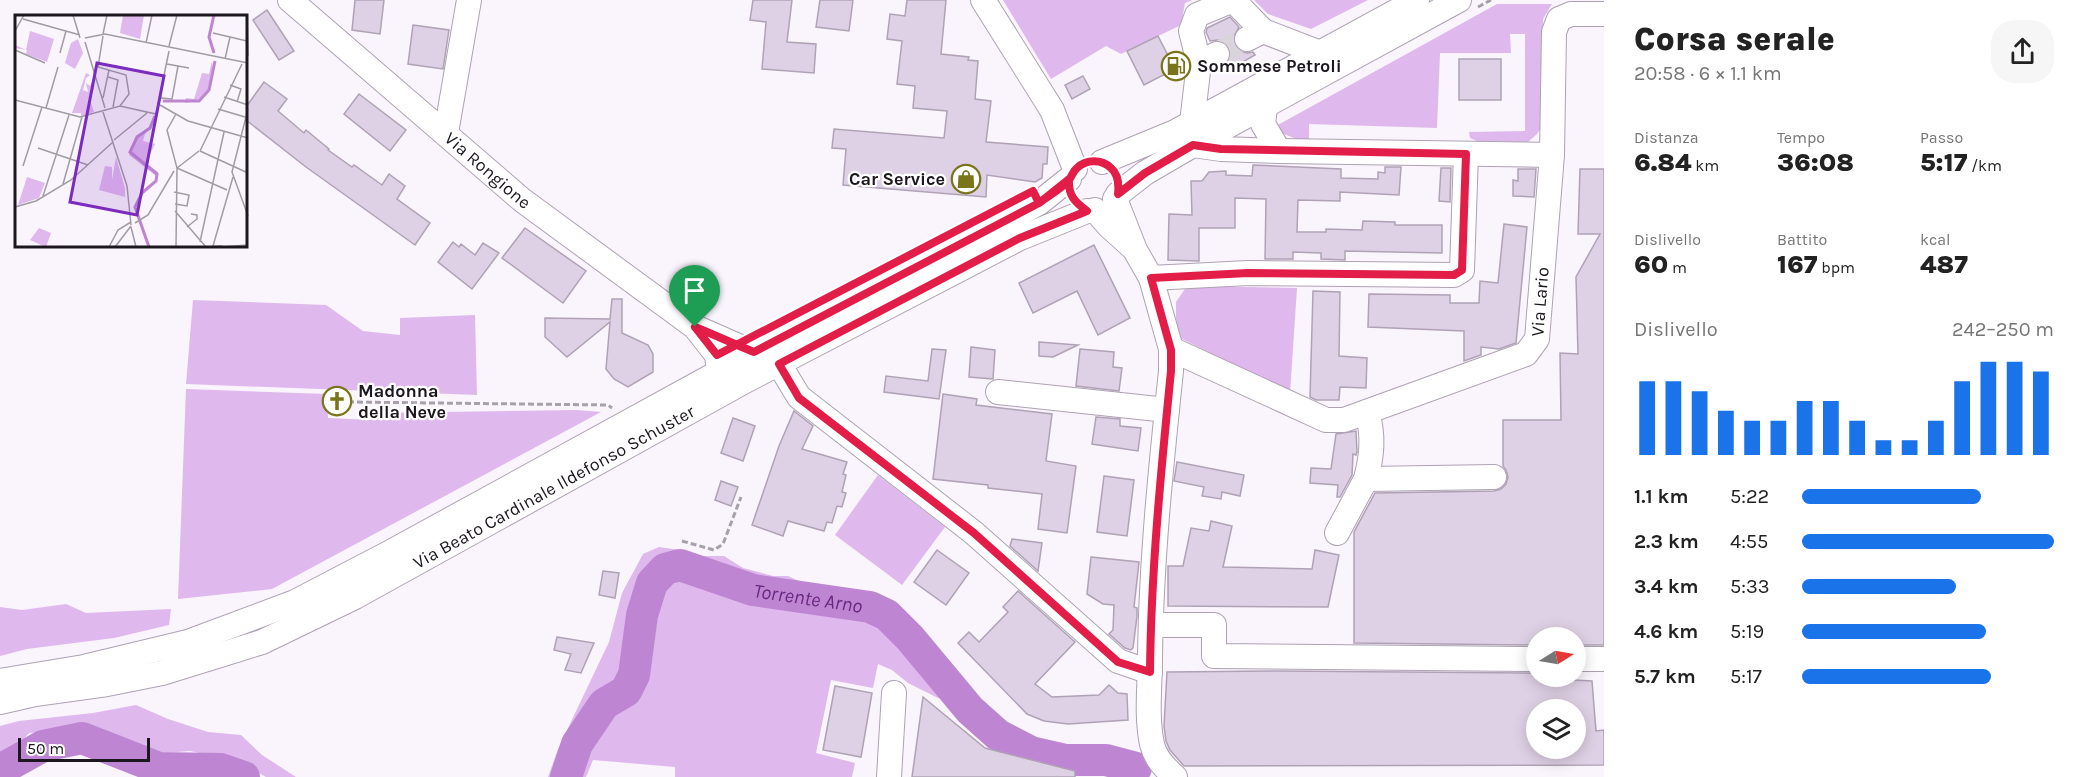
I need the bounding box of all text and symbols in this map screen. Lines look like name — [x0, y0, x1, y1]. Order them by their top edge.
inset map — [15, 15, 248, 248]
text: Corsa serale — [1634, 20, 1835, 58]
button: share — [1991, 20, 2054, 83]
fuel station icon: Sommese Petroli — [1160, 50, 1192, 82]
place label: Sommese Petroli — [1197, 55, 1342, 77]
text: 20:58 · 6 × 1.1 km — [1634, 62, 1782, 85]
street label: Via Rongione — [440, 127, 535, 214]
text: Distanza — [1634, 128, 1699, 147]
text: Tempo — [1777, 128, 1825, 147]
text: Passo — [1920, 128, 1963, 147]
text: 6.84 — [1634, 147, 1691, 178]
text: 36:08 — [1777, 147, 1854, 178]
text: 5:17 — [1920, 147, 1967, 178]
text: km — [1691, 156, 1719, 175]
text: /km — [1967, 156, 2002, 175]
shop icon: Car Service — [950, 163, 982, 195]
place label: Car Service — [849, 168, 945, 190]
text: Dislivello — [1634, 230, 1701, 249]
text: Battito — [1777, 230, 1827, 249]
text: kcal — [1920, 230, 1951, 249]
text: 60 — [1634, 249, 1668, 280]
text: 167 — [1777, 249, 1817, 280]
text: 487 — [1920, 249, 1968, 280]
text: m — [1668, 258, 1687, 277]
text: bpm — [1817, 258, 1855, 277]
pin — [669, 265, 720, 327]
street label: Via Lario — [1526, 266, 1554, 337]
icon: arrive — [678, 274, 711, 307]
text: Dislivello — [1634, 318, 1718, 341]
text: 242–250 m — [1952, 318, 2054, 341]
place label: Madonna della Neve — [358, 380, 446, 423]
church icon: Madonna della Neve — [321, 385, 353, 417]
street label: Via Beato Cardinale Ildefonso Schuster — [409, 400, 699, 574]
text: 1.1 km — [1634, 485, 1688, 508]
text: 5:22 — [1730, 485, 1769, 508]
text: 2.3 km — [1634, 530, 1699, 553]
text: 4:55 — [1730, 530, 1768, 553]
text: 3.4 km — [1634, 575, 1699, 598]
text: 5:33 — [1730, 575, 1770, 598]
water label: Torrente Arno — [752, 579, 864, 617]
text: 4.6 km — [1634, 620, 1698, 643]
text: 5:19 — [1730, 620, 1764, 643]
north arrow — [1526, 627, 1586, 687]
map controls — [1526, 627, 1586, 759]
text: 5.7 km — [1634, 665, 1696, 688]
text: 5:17 — [1730, 665, 1762, 688]
button: layers — [1526, 699, 1586, 759]
scale bar — [18, 735, 150, 762]
text: 50 m — [27, 739, 64, 758]

